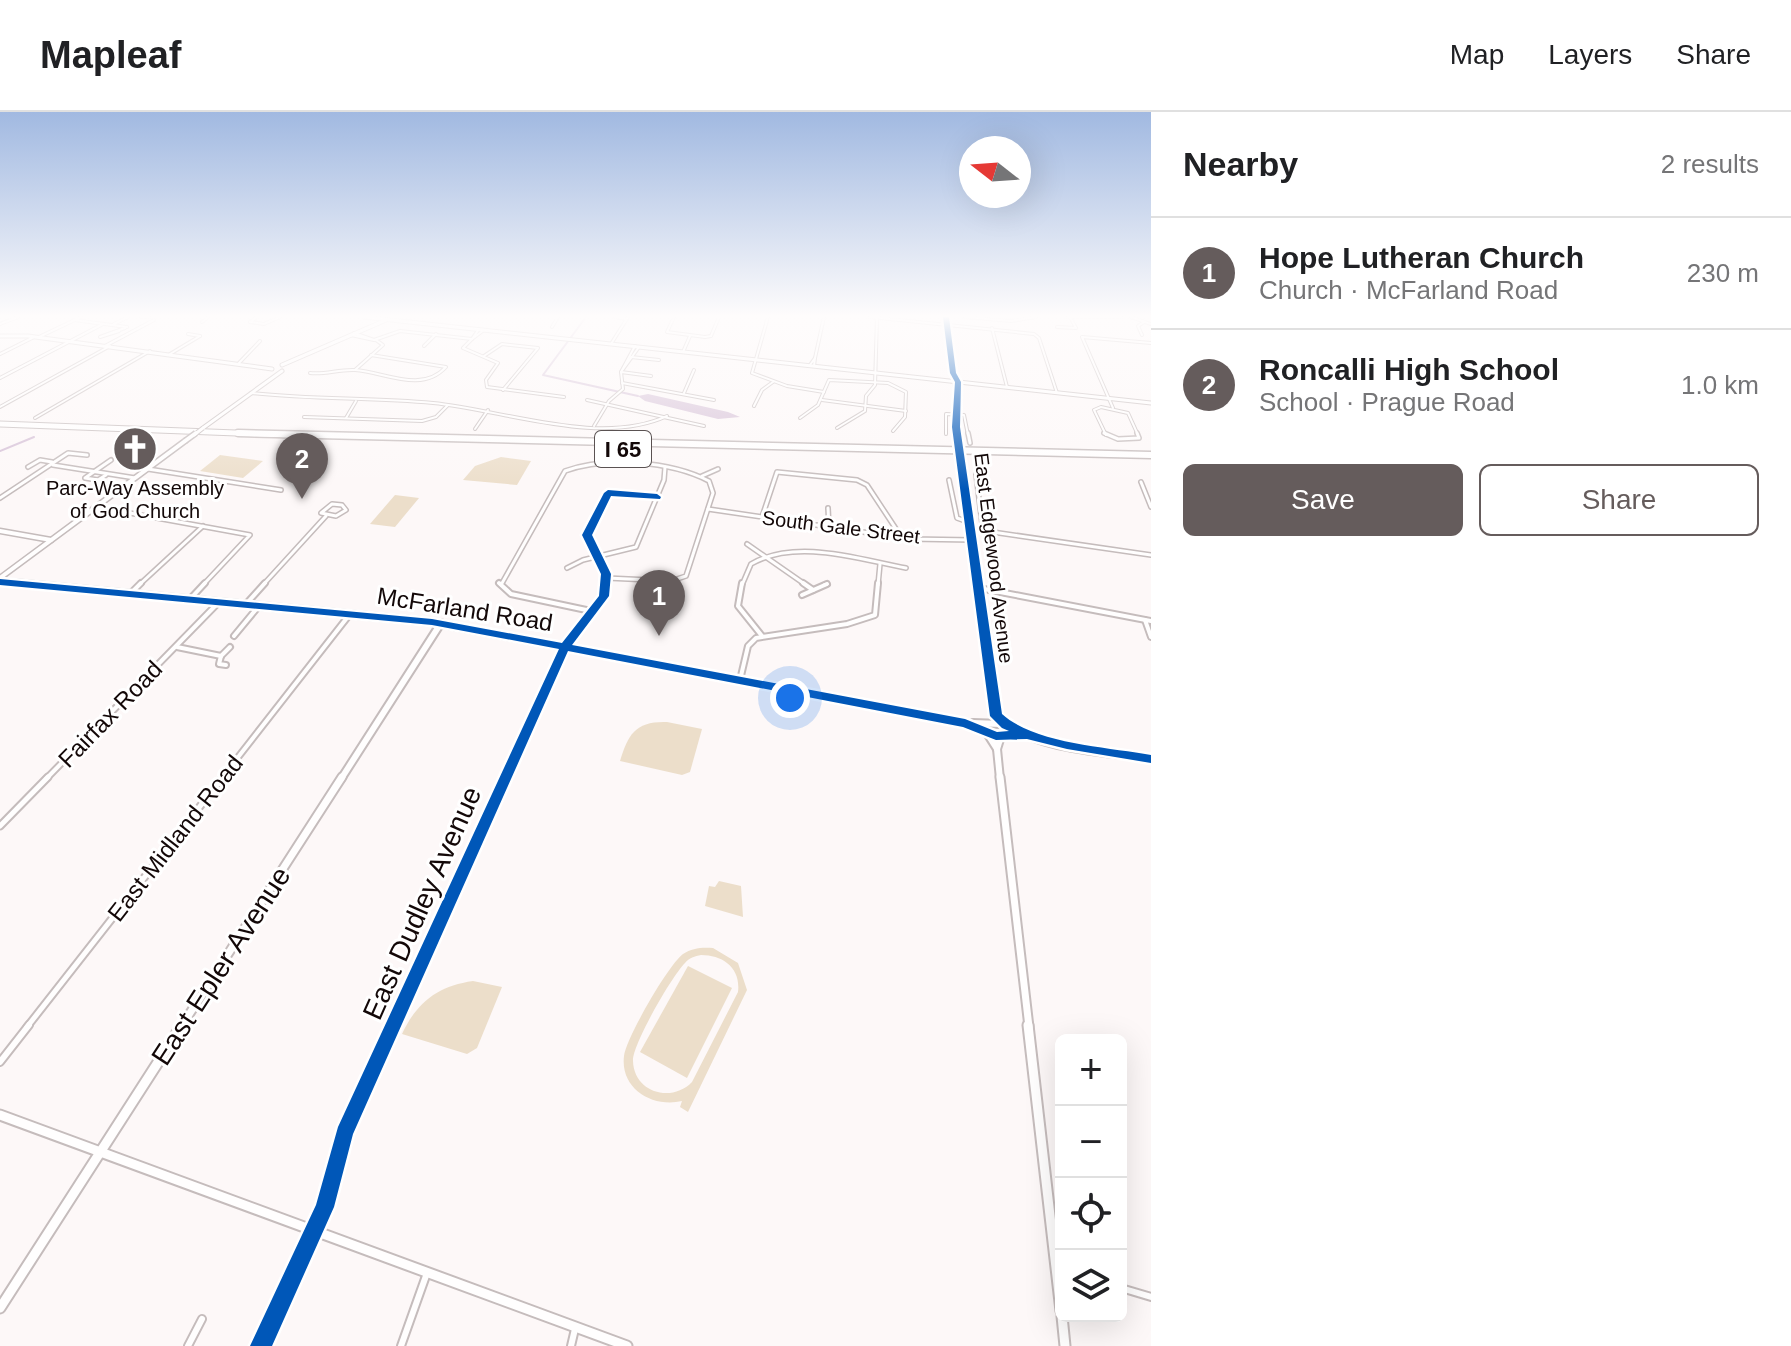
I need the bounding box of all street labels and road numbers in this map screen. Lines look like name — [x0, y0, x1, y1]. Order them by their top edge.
road number: I 65 — [595, 431, 651, 467]
street label: East Edgewood Avenue — [970, 451, 1018, 665]
street label: South Gale Street — [761, 506, 922, 548]
street label: McFarland Road — [375, 582, 555, 636]
street label: Fairfax Road — [53, 655, 167, 773]
street label: East Midland Road — [102, 750, 248, 926]
street label: East Dudley Avenue — [357, 782, 487, 1024]
street label: East Epler Avenue — [145, 861, 297, 1071]

